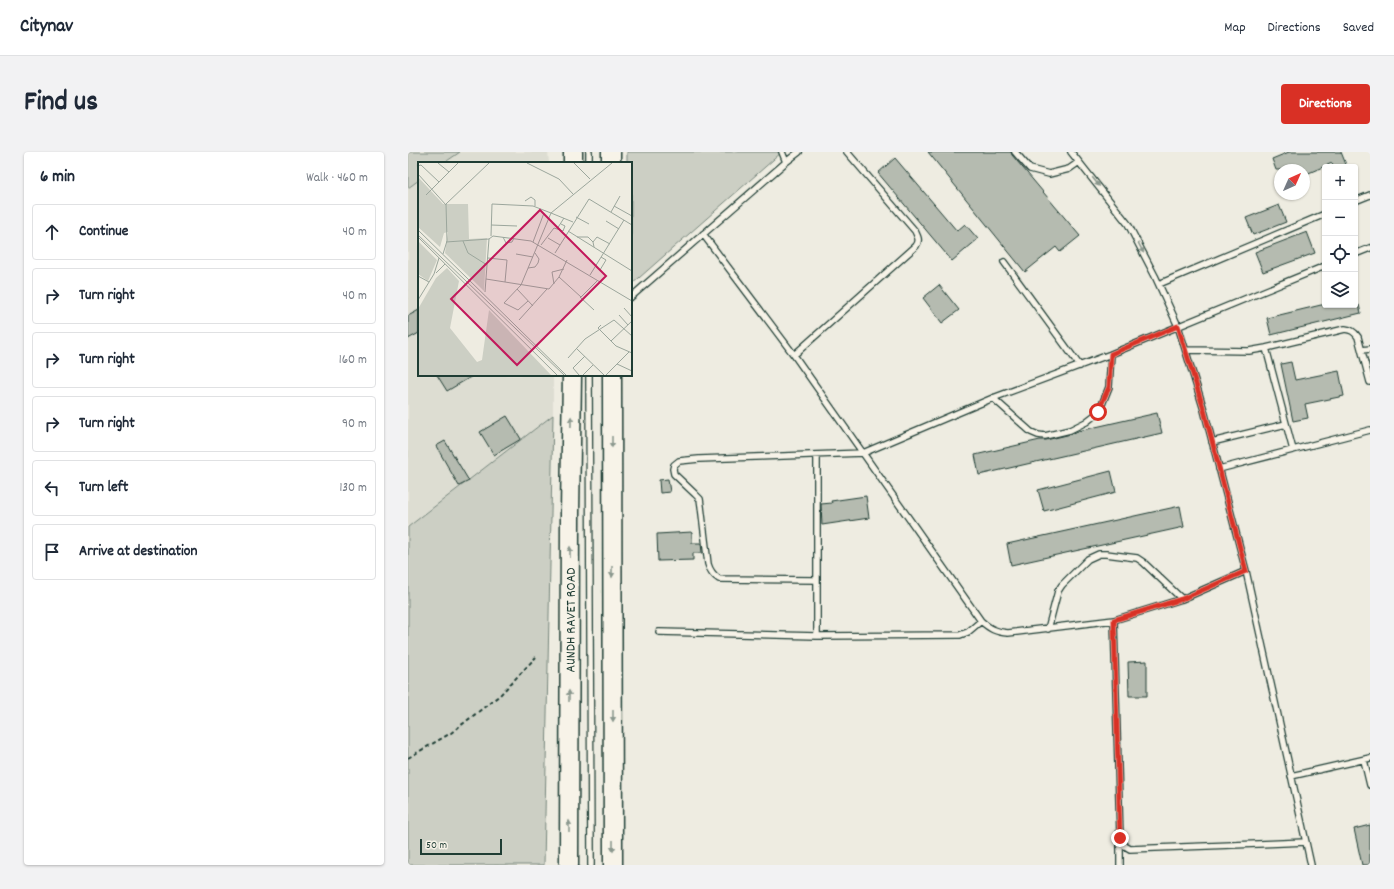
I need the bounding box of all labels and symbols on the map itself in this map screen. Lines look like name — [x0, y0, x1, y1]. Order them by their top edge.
inset map — [418, 162, 632, 376]
north arrow — [1274, 164, 1310, 200]
one-way arrow — [1091, 177, 1100, 188]
one-way arrow — [1138, 243, 1144, 254]
route start — [1089, 403, 1107, 421]
one-way arrow — [568, 415, 574, 428]
one-way arrow — [609, 436, 615, 449]
one-way arrow — [567, 545, 573, 558]
one-way arrow — [609, 566, 615, 579]
street label: AUNDH RAVET ROAD — [562, 567, 582, 673]
one-way arrow — [566, 689, 572, 702]
one-way arrow — [610, 710, 616, 723]
one-way arrow — [566, 819, 572, 832]
route end — [1111, 829, 1129, 847]
scale bar — [420, 837, 502, 856]
one-way arrow — [610, 840, 616, 853]

